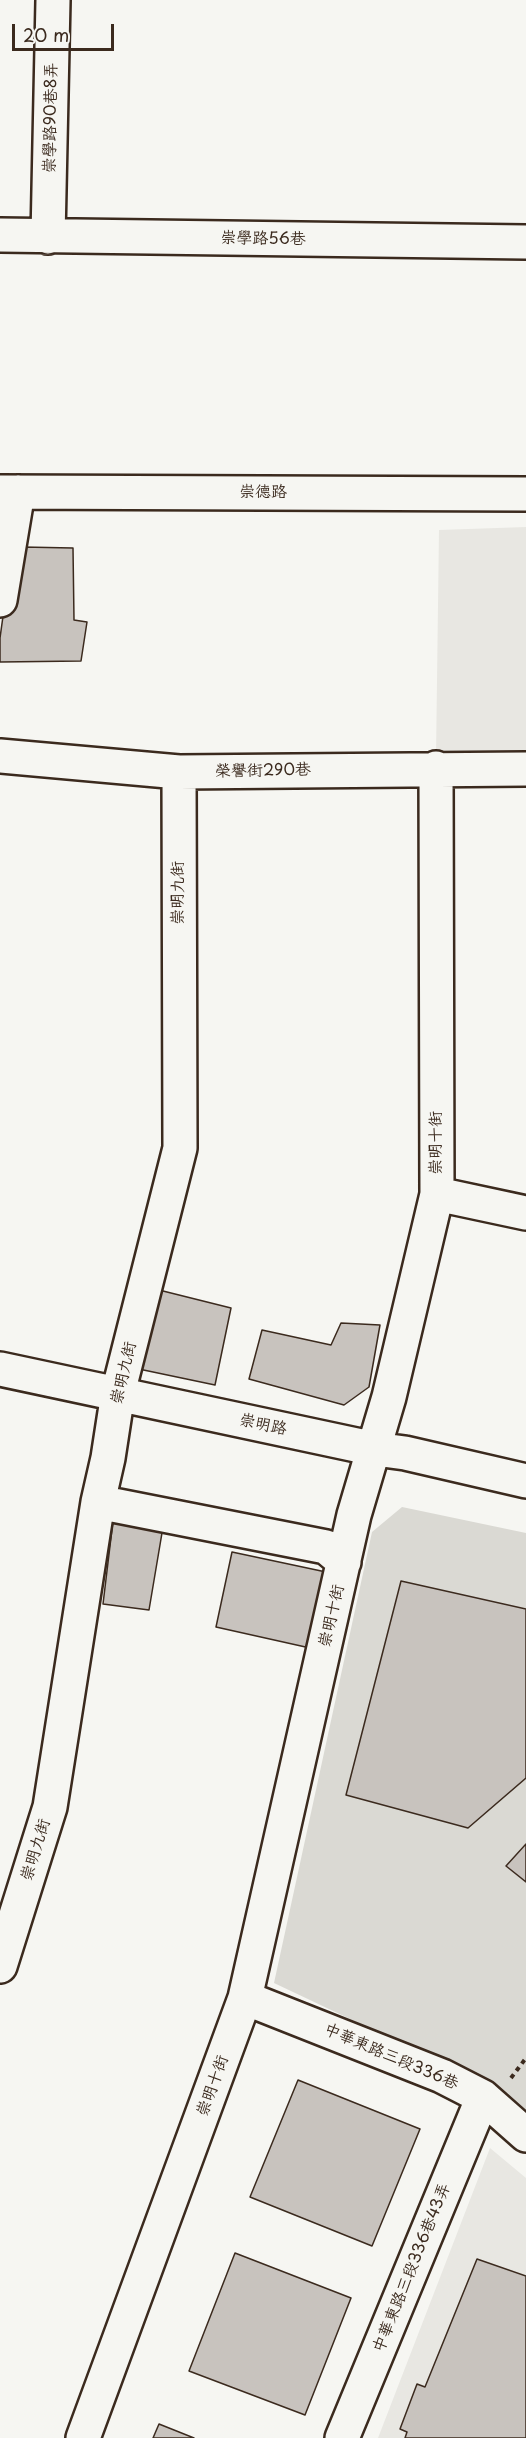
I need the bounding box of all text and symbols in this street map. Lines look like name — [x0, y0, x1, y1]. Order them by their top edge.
scale bar — [15, 12, 117, 50]
text: 20 m — [23, 21, 69, 48]
street label: 崇學路90巷8弄 — [40, 62, 62, 174]
street label: 崇學路56巷 — [220, 229, 306, 249]
street label: 崇德路 — [239, 483, 287, 503]
street label: 榮譽街290巷 — [215, 761, 311, 781]
street label: 崇明九街 — [169, 861, 189, 925]
street label: 崇明十街 — [427, 1111, 447, 1175]
street label: 崇明九街 — [107, 1340, 141, 1406]
street label: 崇明路 — [238, 1411, 288, 1439]
street label: 崇明十街 — [315, 1583, 349, 1649]
street label: 崇明九街 — [17, 1817, 55, 1883]
street label: 中華東路三段336巷 — [321, 2020, 461, 2094]
street label: 崇明十街 — [193, 2053, 233, 2119]
street label: 中華東路三段336巷43弄 — [369, 2181, 455, 2355]

